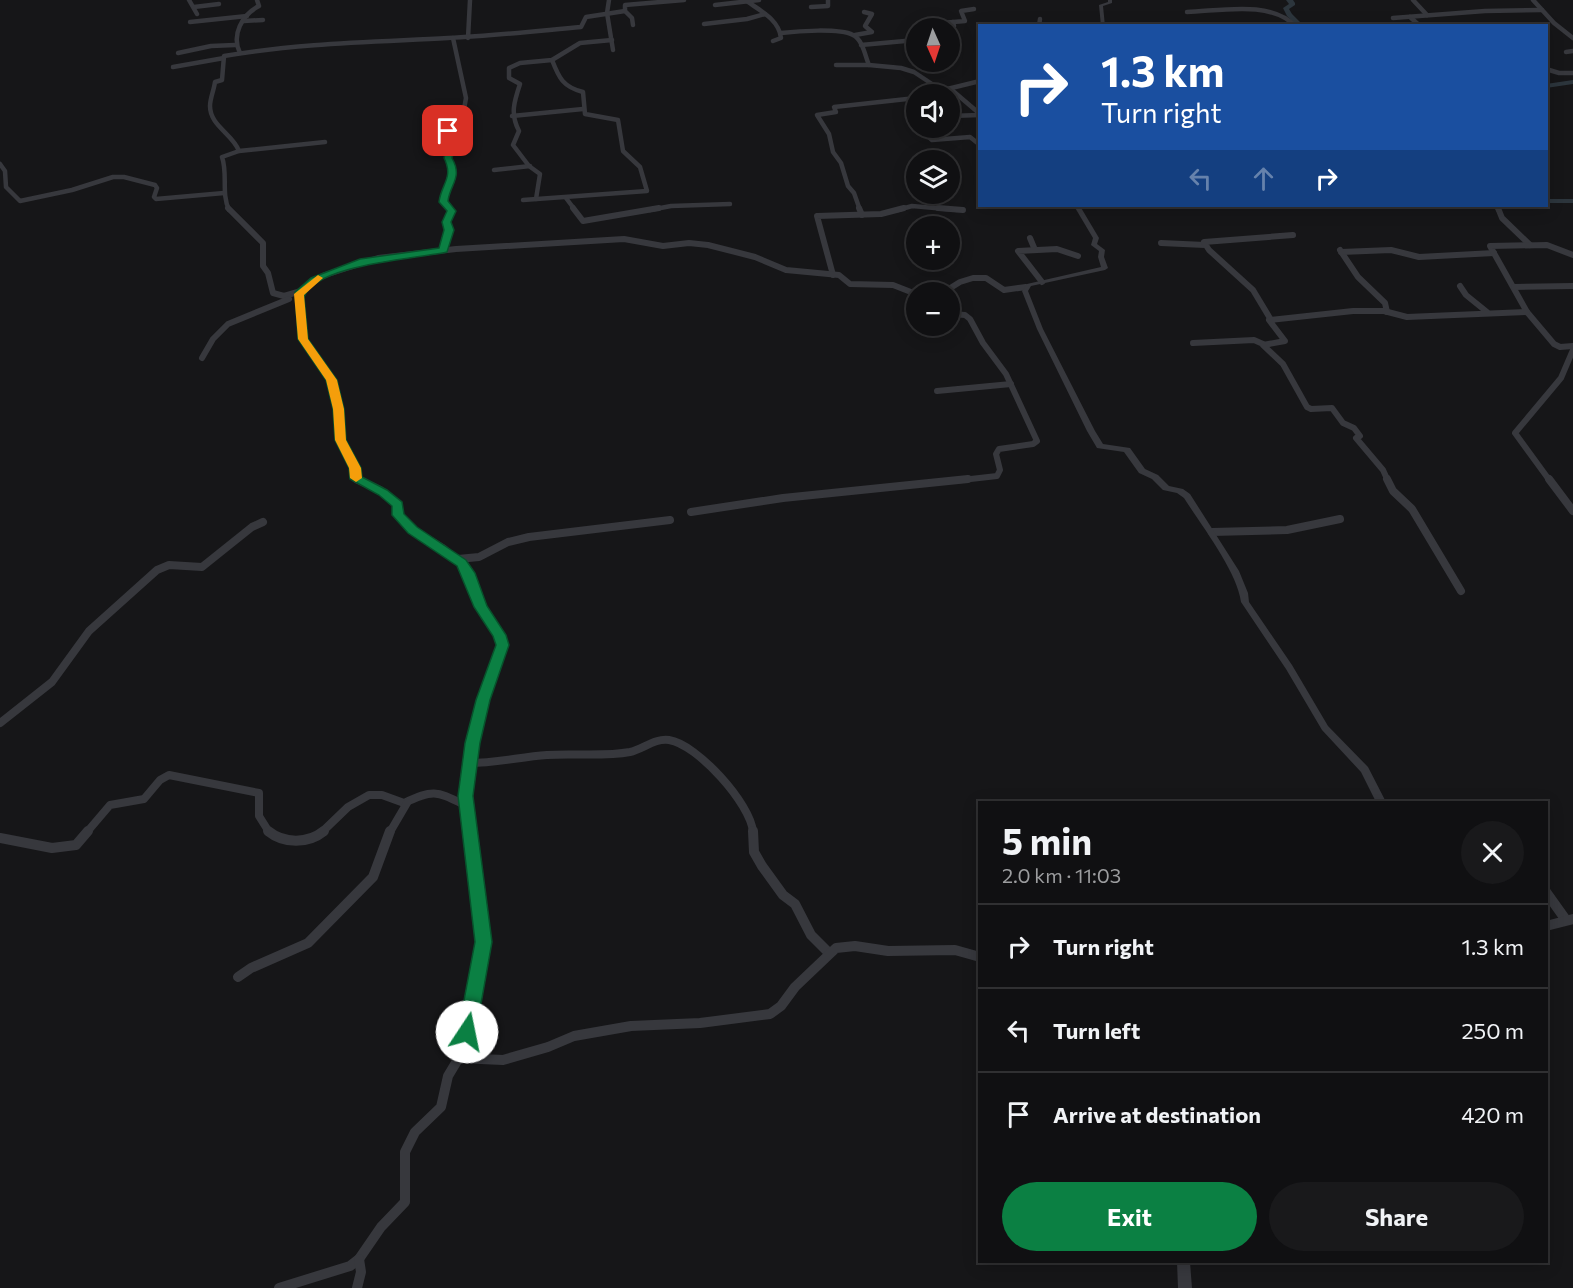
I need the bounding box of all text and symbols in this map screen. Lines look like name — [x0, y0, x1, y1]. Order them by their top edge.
north arrow — [906, 18, 960, 72]
map controls — [906, 18, 960, 336]
text: 1.3 km — [1101, 44, 1224, 96]
icon: right — [1002, 48, 1080, 126]
button: sound — [906, 84, 960, 138]
text: Turn right — [1101, 96, 1221, 129]
pin — [422, 105, 473, 156]
icon: arrive — [431, 114, 464, 147]
button: layers — [906, 150, 960, 204]
icon: left — [1184, 162, 1217, 195]
icon: ahead — [1247, 162, 1280, 195]
icon: right — [1310, 162, 1343, 195]
button: + — [906, 216, 960, 270]
button: − — [906, 282, 960, 336]
text: 5 min — [1002, 818, 1092, 862]
button: close — [1461, 821, 1524, 884]
text: 2.0 km · 11:03 — [1002, 863, 1121, 887]
icon: right — [1002, 930, 1035, 963]
text: Turn right — [1053, 933, 1154, 960]
text: 1.3 km — [1462, 933, 1524, 960]
position arrow — [435, 1000, 499, 1064]
icon: left — [1002, 1014, 1035, 1047]
text: Turn left — [1053, 1017, 1140, 1044]
text: 250 m — [1461, 1017, 1524, 1044]
icon: arrive — [1002, 1098, 1035, 1131]
text: Arrive at destination — [1053, 1101, 1261, 1128]
text: 420 m — [1461, 1101, 1524, 1128]
button: Exit — [1002, 1182, 1257, 1251]
button: Share — [1269, 1182, 1524, 1251]

